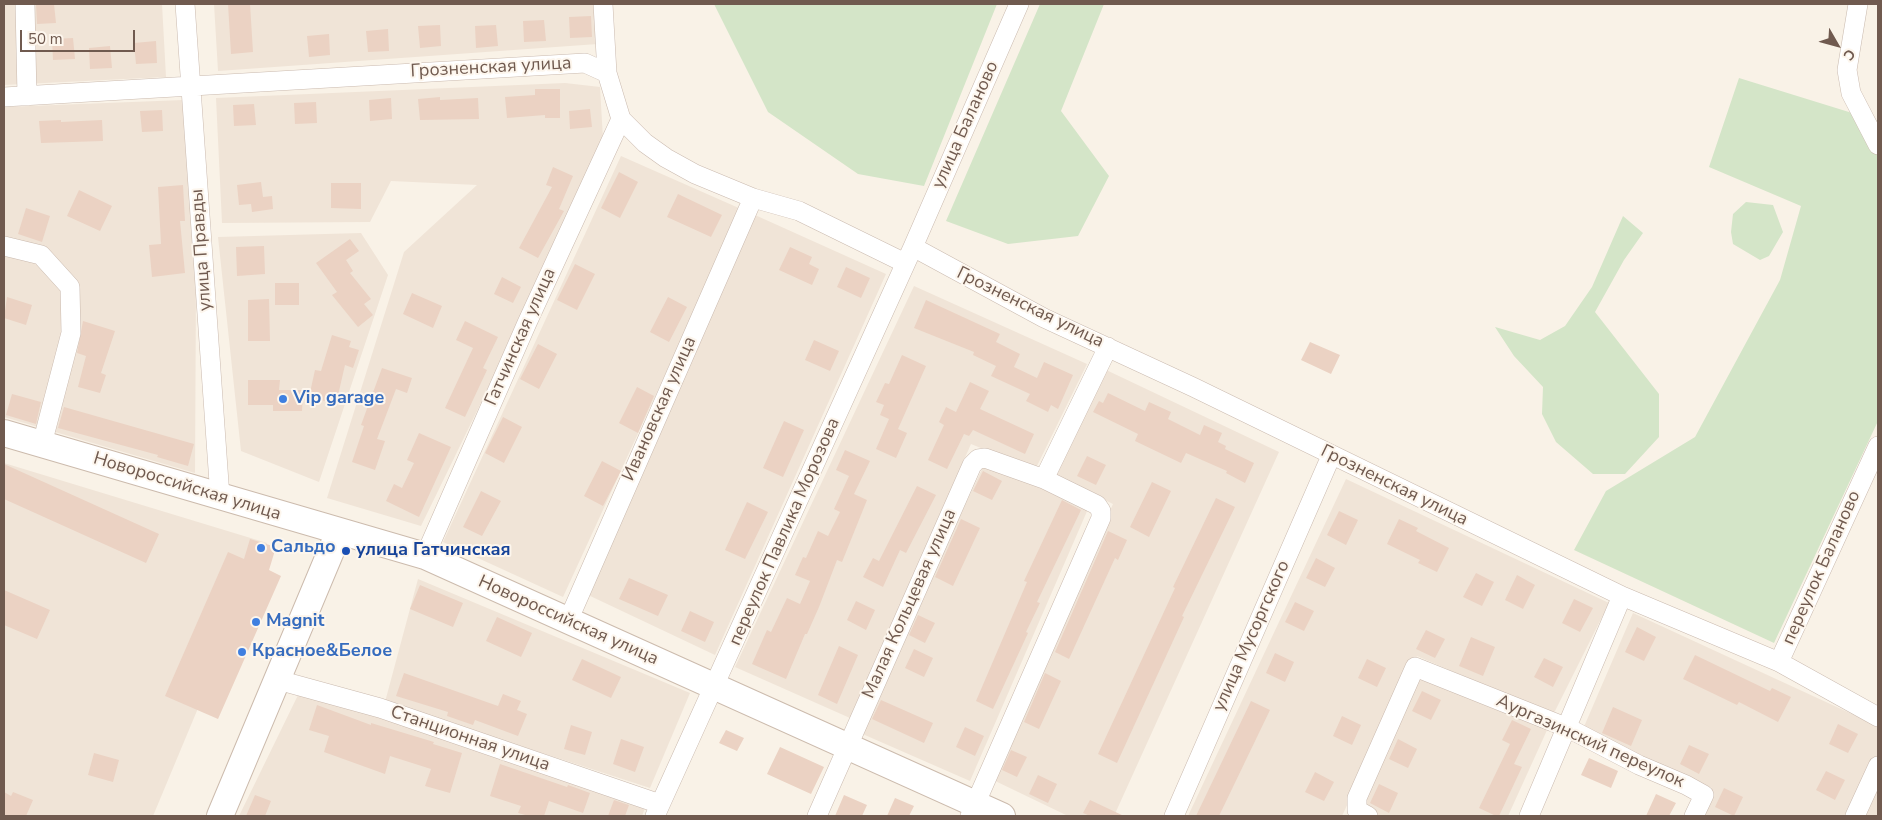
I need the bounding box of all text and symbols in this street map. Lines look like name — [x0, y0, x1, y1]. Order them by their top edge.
scale bar — [22, 20, 138, 52]
north arrow — [1812, 20, 1862, 70]
text: 50 m — [28, 29, 63, 49]
text: С — [1839, 45, 1860, 64]
street label: Грозненская улица — [410, 53, 572, 83]
street label: улица Баланово — [928, 58, 1004, 192]
street label: улица Правды — [187, 188, 217, 312]
street label: Грозненская улица — [953, 263, 1107, 353]
street label: Гатчинская улица — [481, 265, 561, 409]
street label: Ивановская улица — [618, 333, 702, 485]
place label: Vip garage — [293, 388, 384, 410]
marker: Vip garage — [277, 393, 289, 405]
street label: переулок Павлика Морозова — [725, 415, 845, 649]
street label: Грозненская улица — [1317, 441, 1471, 531]
street label: Новороссийская улица — [91, 448, 283, 526]
street label: переулок Баланово — [1778, 488, 1866, 648]
street label: Малая Кольцевая улица — [858, 506, 962, 702]
place label: Сальдо — [271, 537, 336, 559]
place label: улица Гатчинская — [356, 540, 511, 562]
marker: Сальдо — [255, 542, 267, 554]
marker: улица Гатчинская — [340, 545, 352, 557]
street label: улица Мусоргского — [1209, 557, 1295, 715]
street label: Новороссийская улица — [475, 571, 661, 671]
place label: Magnit — [266, 611, 324, 633]
marker: Magnit — [250, 616, 262, 628]
place label: Красное&Белое — [252, 641, 392, 663]
marker: Красное&Белое — [236, 646, 248, 658]
street label: Аургазинский переулок — [1493, 691, 1687, 793]
street label: Станционная улица — [387, 702, 553, 776]

